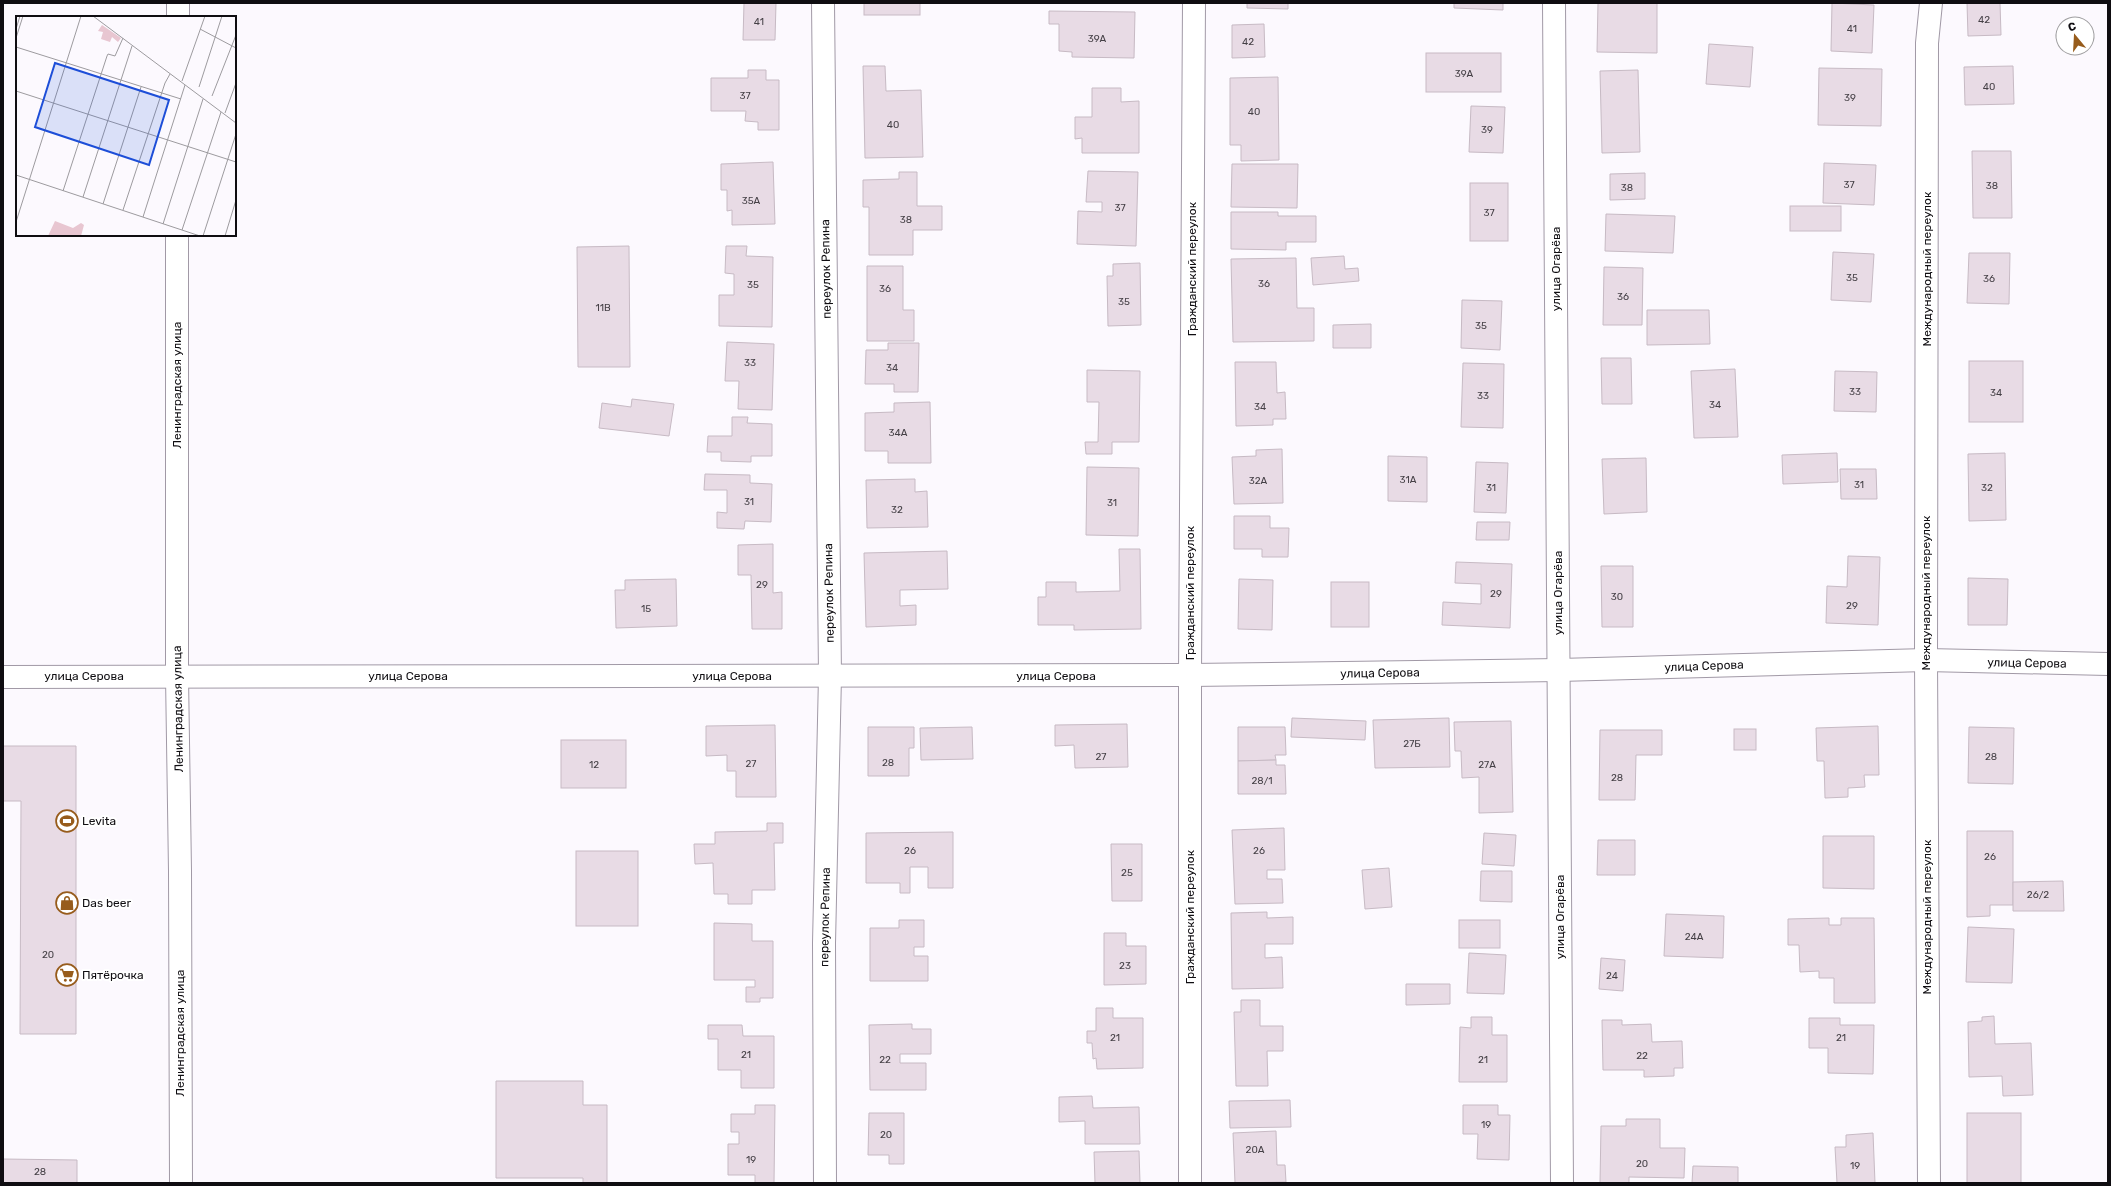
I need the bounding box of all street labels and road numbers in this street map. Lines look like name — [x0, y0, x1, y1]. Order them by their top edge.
street label: Международный переулок — [1920, 191, 1934, 346]
street label: Гражданский переулок — [1185, 201, 1199, 336]
street label: переулок Репина — [818, 219, 834, 319]
street label: улица Огарёва — [1549, 227, 1563, 311]
street label: Ленинградская улица — [170, 322, 184, 448]
street label: Международный переулок — [1919, 515, 1933, 670]
street label: Гражданский переулок — [1183, 525, 1197, 660]
street label: переулок Репина — [821, 543, 837, 643]
street label: улица Огарёва — [1551, 551, 1565, 635]
street label: Ленинградская улица — [170, 645, 186, 773]
street label: улица Серова — [1987, 655, 2067, 671]
street label: улица Серова — [1664, 658, 1744, 674]
street label: улица Серова — [1340, 665, 1420, 681]
street label: улица Серова — [44, 669, 124, 683]
street label: улица Серова — [368, 669, 448, 683]
street label: улица Серова — [692, 669, 772, 683]
street label: улица Серова — [1016, 669, 1096, 683]
street label: Международный переулок — [1920, 839, 1934, 994]
street label: Гражданский переулок — [1183, 849, 1197, 984]
street label: переулок Репина — [817, 867, 833, 967]
street label: улица Огарёва — [1553, 875, 1567, 959]
street label: Ленинградская улица — [173, 970, 187, 1096]

